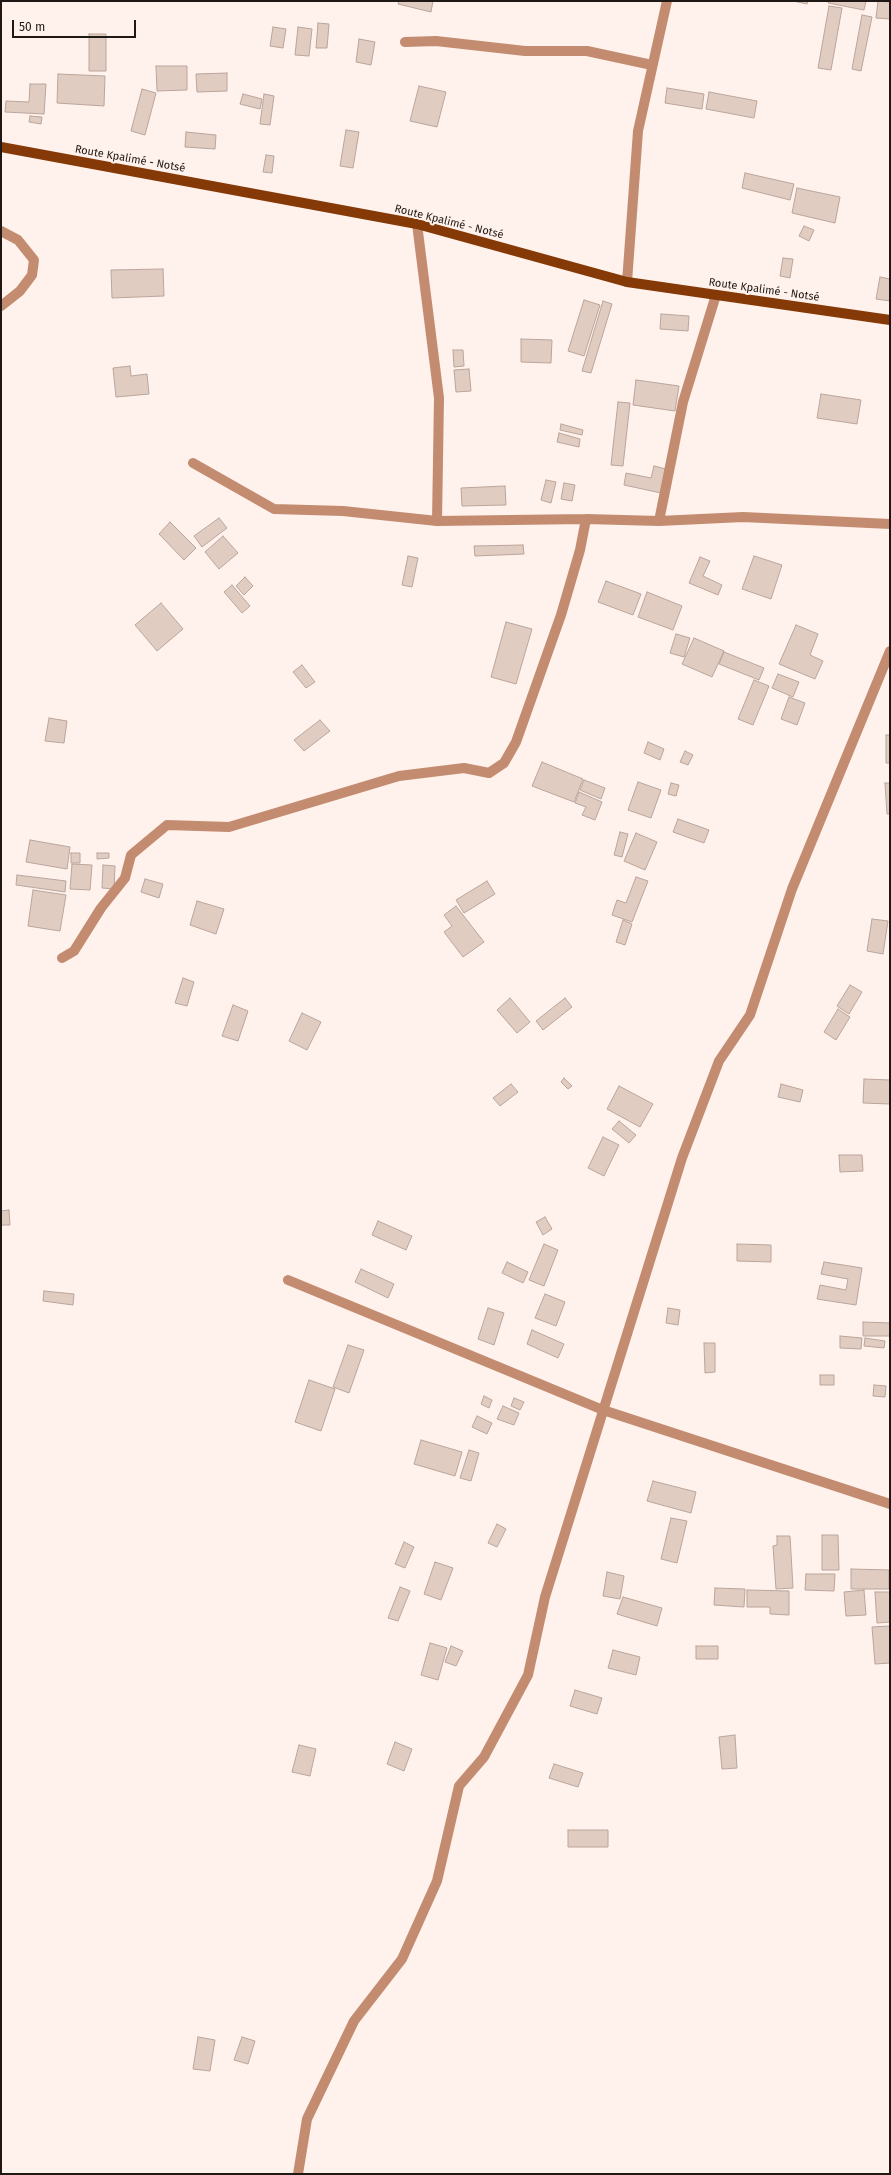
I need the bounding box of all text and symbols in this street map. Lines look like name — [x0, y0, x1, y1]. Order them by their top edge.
scale bar — [14, 12, 138, 38]
text: 50 m — [19, 20, 45, 34]
street label: Route Kpalimé - Notsé — [74, 143, 186, 175]
street label: Route Kpalimé - Notsé — [393, 202, 505, 242]
street label: Route Kpalimé - Notsé — [708, 276, 820, 304]

